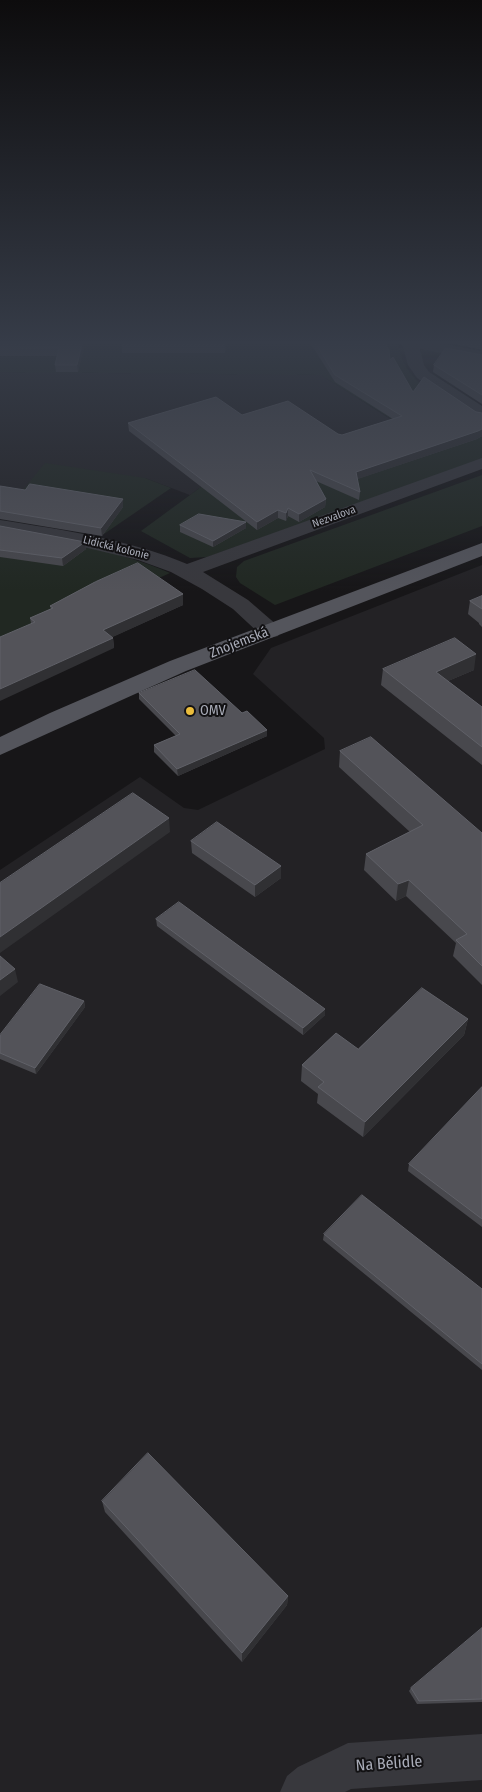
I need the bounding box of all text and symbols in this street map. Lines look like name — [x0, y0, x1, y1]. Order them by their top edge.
street label: Nezvalova — [311, 503, 357, 531]
street label: Lidická kolonie — [82, 533, 150, 563]
street label: Znojemská — [207, 624, 271, 662]
place label: OMV — [200, 703, 226, 719]
marker: OMV — [184, 705, 196, 717]
street label: Na Bělidle — [355, 1752, 423, 1776]

